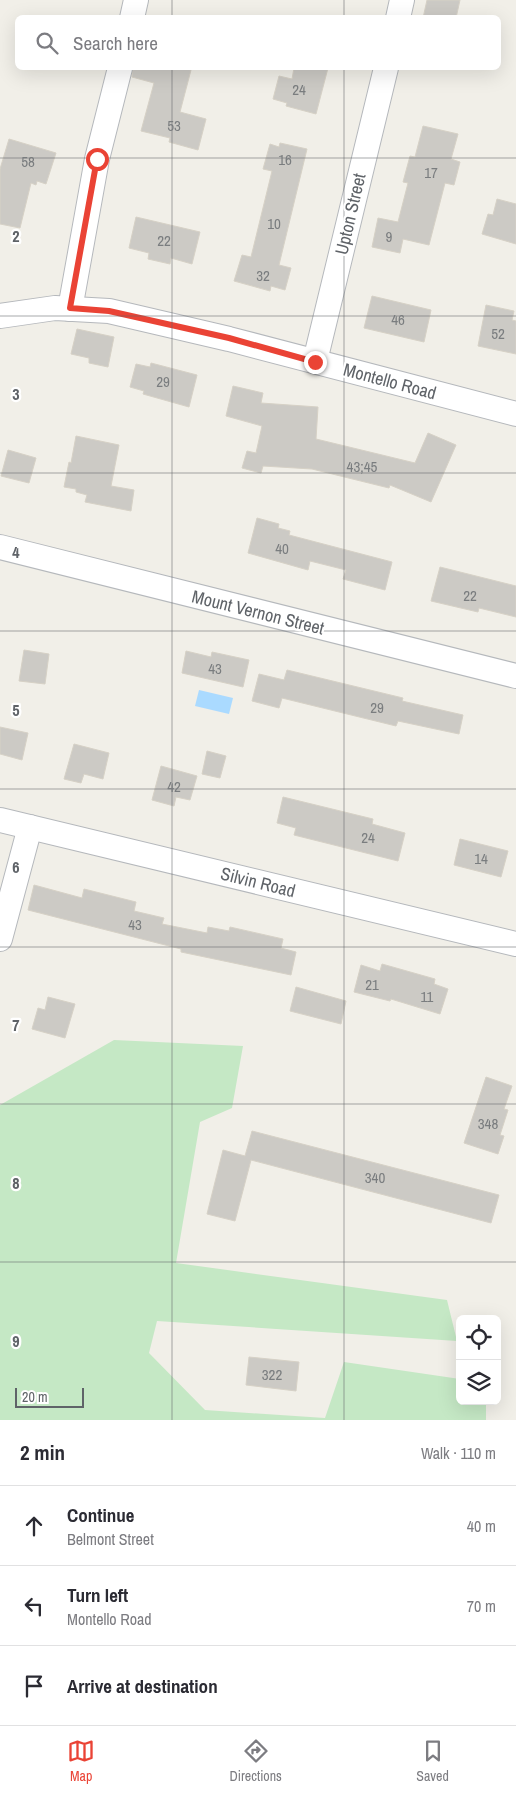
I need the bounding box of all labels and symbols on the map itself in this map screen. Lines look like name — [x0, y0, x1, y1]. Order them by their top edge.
house number: 24 — [292, 79, 306, 100]
house number: 53 — [167, 115, 181, 136]
route start — [86, 148, 109, 171]
house number: 16 — [278, 149, 292, 170]
house number: 58 — [21, 151, 35, 172]
house number: 17 — [424, 162, 438, 183]
street label: Upton Street — [328, 171, 372, 257]
house number: 10 — [267, 213, 281, 234]
text: 2 — [12, 225, 20, 247]
house number: 9 — [386, 226, 393, 247]
house number: 22 — [157, 230, 171, 251]
house number: 32 — [256, 265, 270, 286]
house number: 46 — [391, 309, 405, 330]
house number: 52 — [491, 323, 505, 344]
route end — [304, 351, 327, 374]
street label: Montello Road — [341, 357, 439, 405]
house number: 29 — [156, 371, 170, 392]
text: 3 — [12, 383, 20, 405]
house number: 43;45 — [347, 456, 378, 477]
house number: 40 — [275, 538, 289, 559]
text: 4 — [12, 541, 20, 563]
street label: Mount Vernon Street — [189, 583, 327, 641]
house number: 22 — [463, 585, 477, 606]
house number: 43 — [208, 658, 222, 679]
house number: 29 — [370, 697, 384, 718]
text: 5 — [12, 699, 20, 721]
house number: 42 — [167, 776, 181, 797]
house number: 24 — [361, 827, 375, 848]
house number: 14 — [474, 848, 488, 869]
text: 6 — [12, 856, 20, 878]
street label: Silvin Road — [218, 861, 298, 903]
house number: 43 — [128, 914, 142, 935]
house number: 21 — [365, 974, 379, 995]
house number: 11 — [421, 986, 434, 1007]
text: 7 — [12, 1014, 20, 1036]
house number: 348 — [478, 1113, 498, 1134]
house number: 340 — [365, 1167, 385, 1188]
text: 8 — [12, 1172, 20, 1194]
text: 9 — [12, 1330, 20, 1352]
house number: 322 — [262, 1364, 282, 1385]
scale bar — [15, 1385, 84, 1408]

